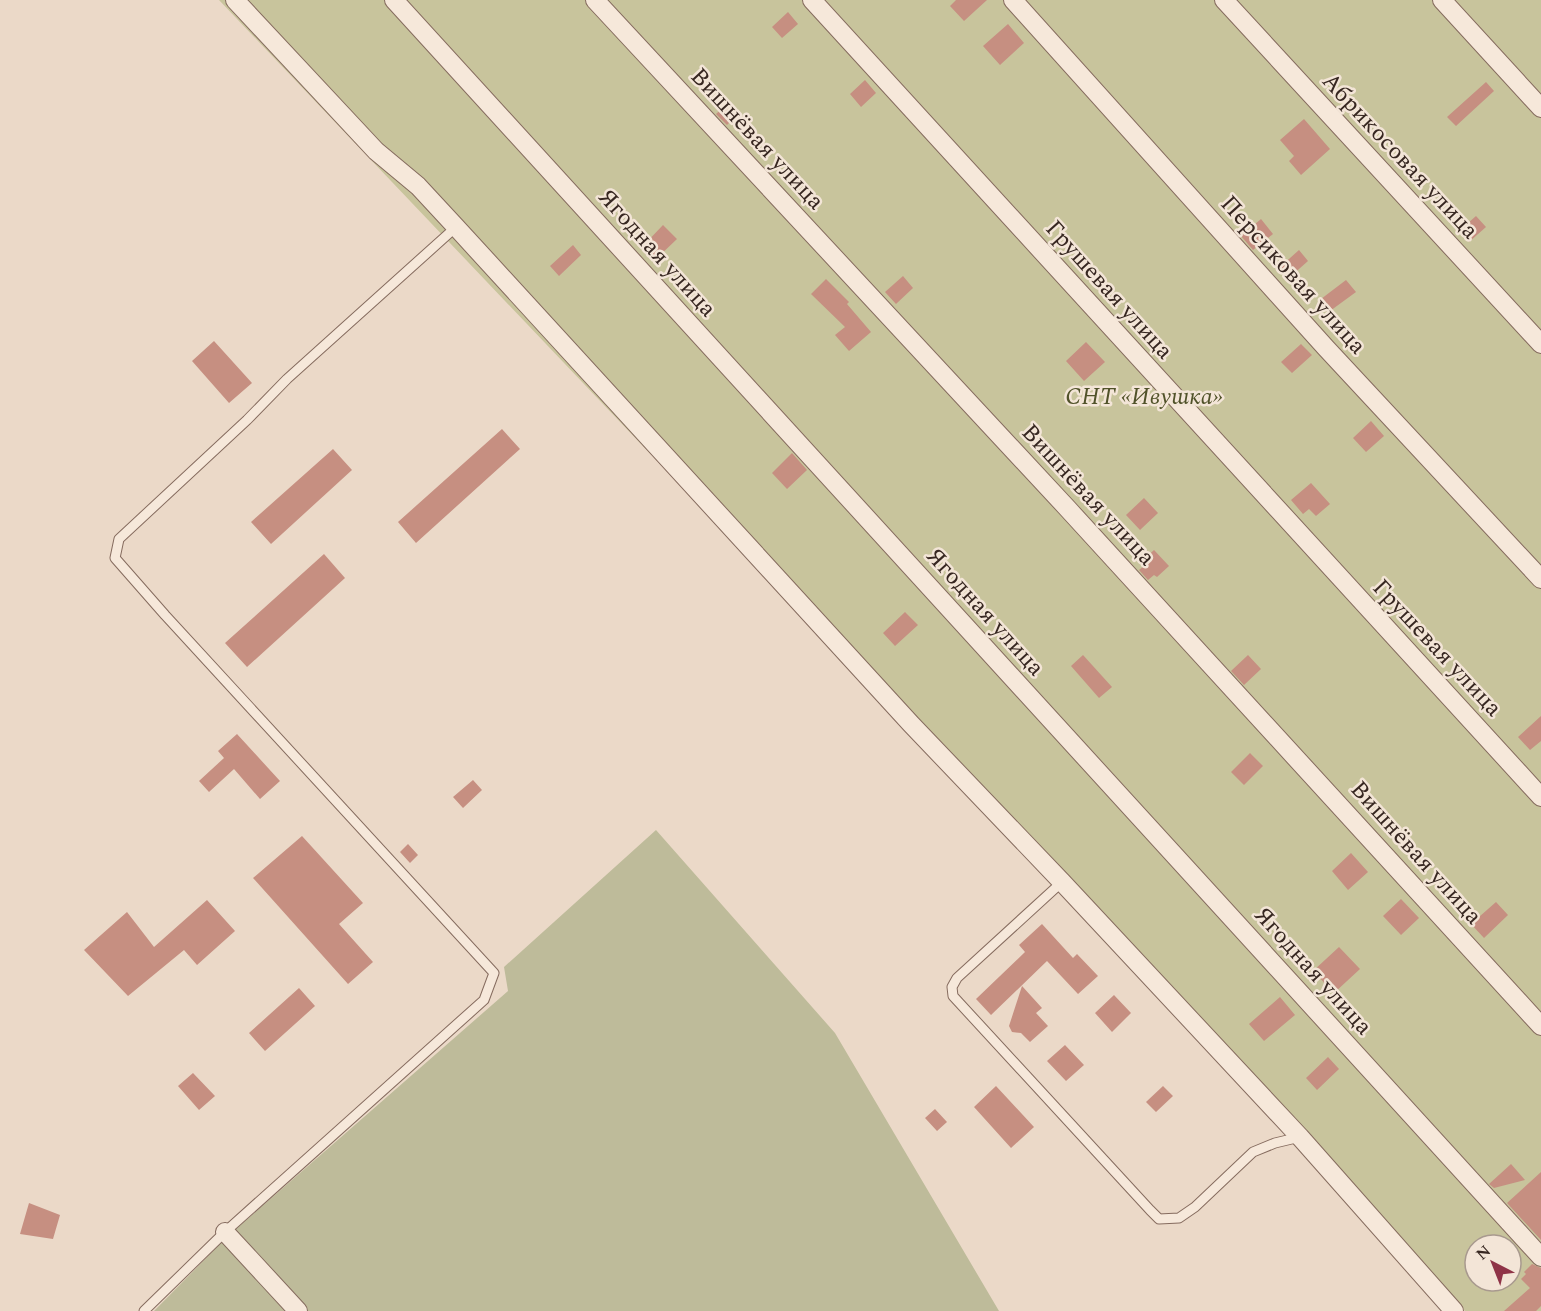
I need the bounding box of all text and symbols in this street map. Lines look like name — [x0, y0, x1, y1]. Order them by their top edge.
street label: Вишнёвая улица — [681, 60, 833, 218]
street label: Абрикосовая улица — [1313, 64, 1487, 248]
street label: Ягодная улица — [589, 180, 725, 326]
street label: Персиковая улица — [1211, 187, 1375, 363]
street label: Грушевая улица — [1036, 212, 1182, 368]
park label: СНТ «Ивушка» — [1065, 379, 1223, 415]
street label: Вишнёвая улица — [1012, 416, 1164, 574]
street label: Ягодная улица — [917, 539, 1053, 685]
street label: Грушевая улица — [1363, 571, 1511, 725]
street label: Вишнёвая улица — [1341, 773, 1491, 933]
street label: Ягодная улица — [1245, 898, 1381, 1044]
north arrow — [1463, 1233, 1523, 1293]
text: N — [1471, 1239, 1497, 1266]

